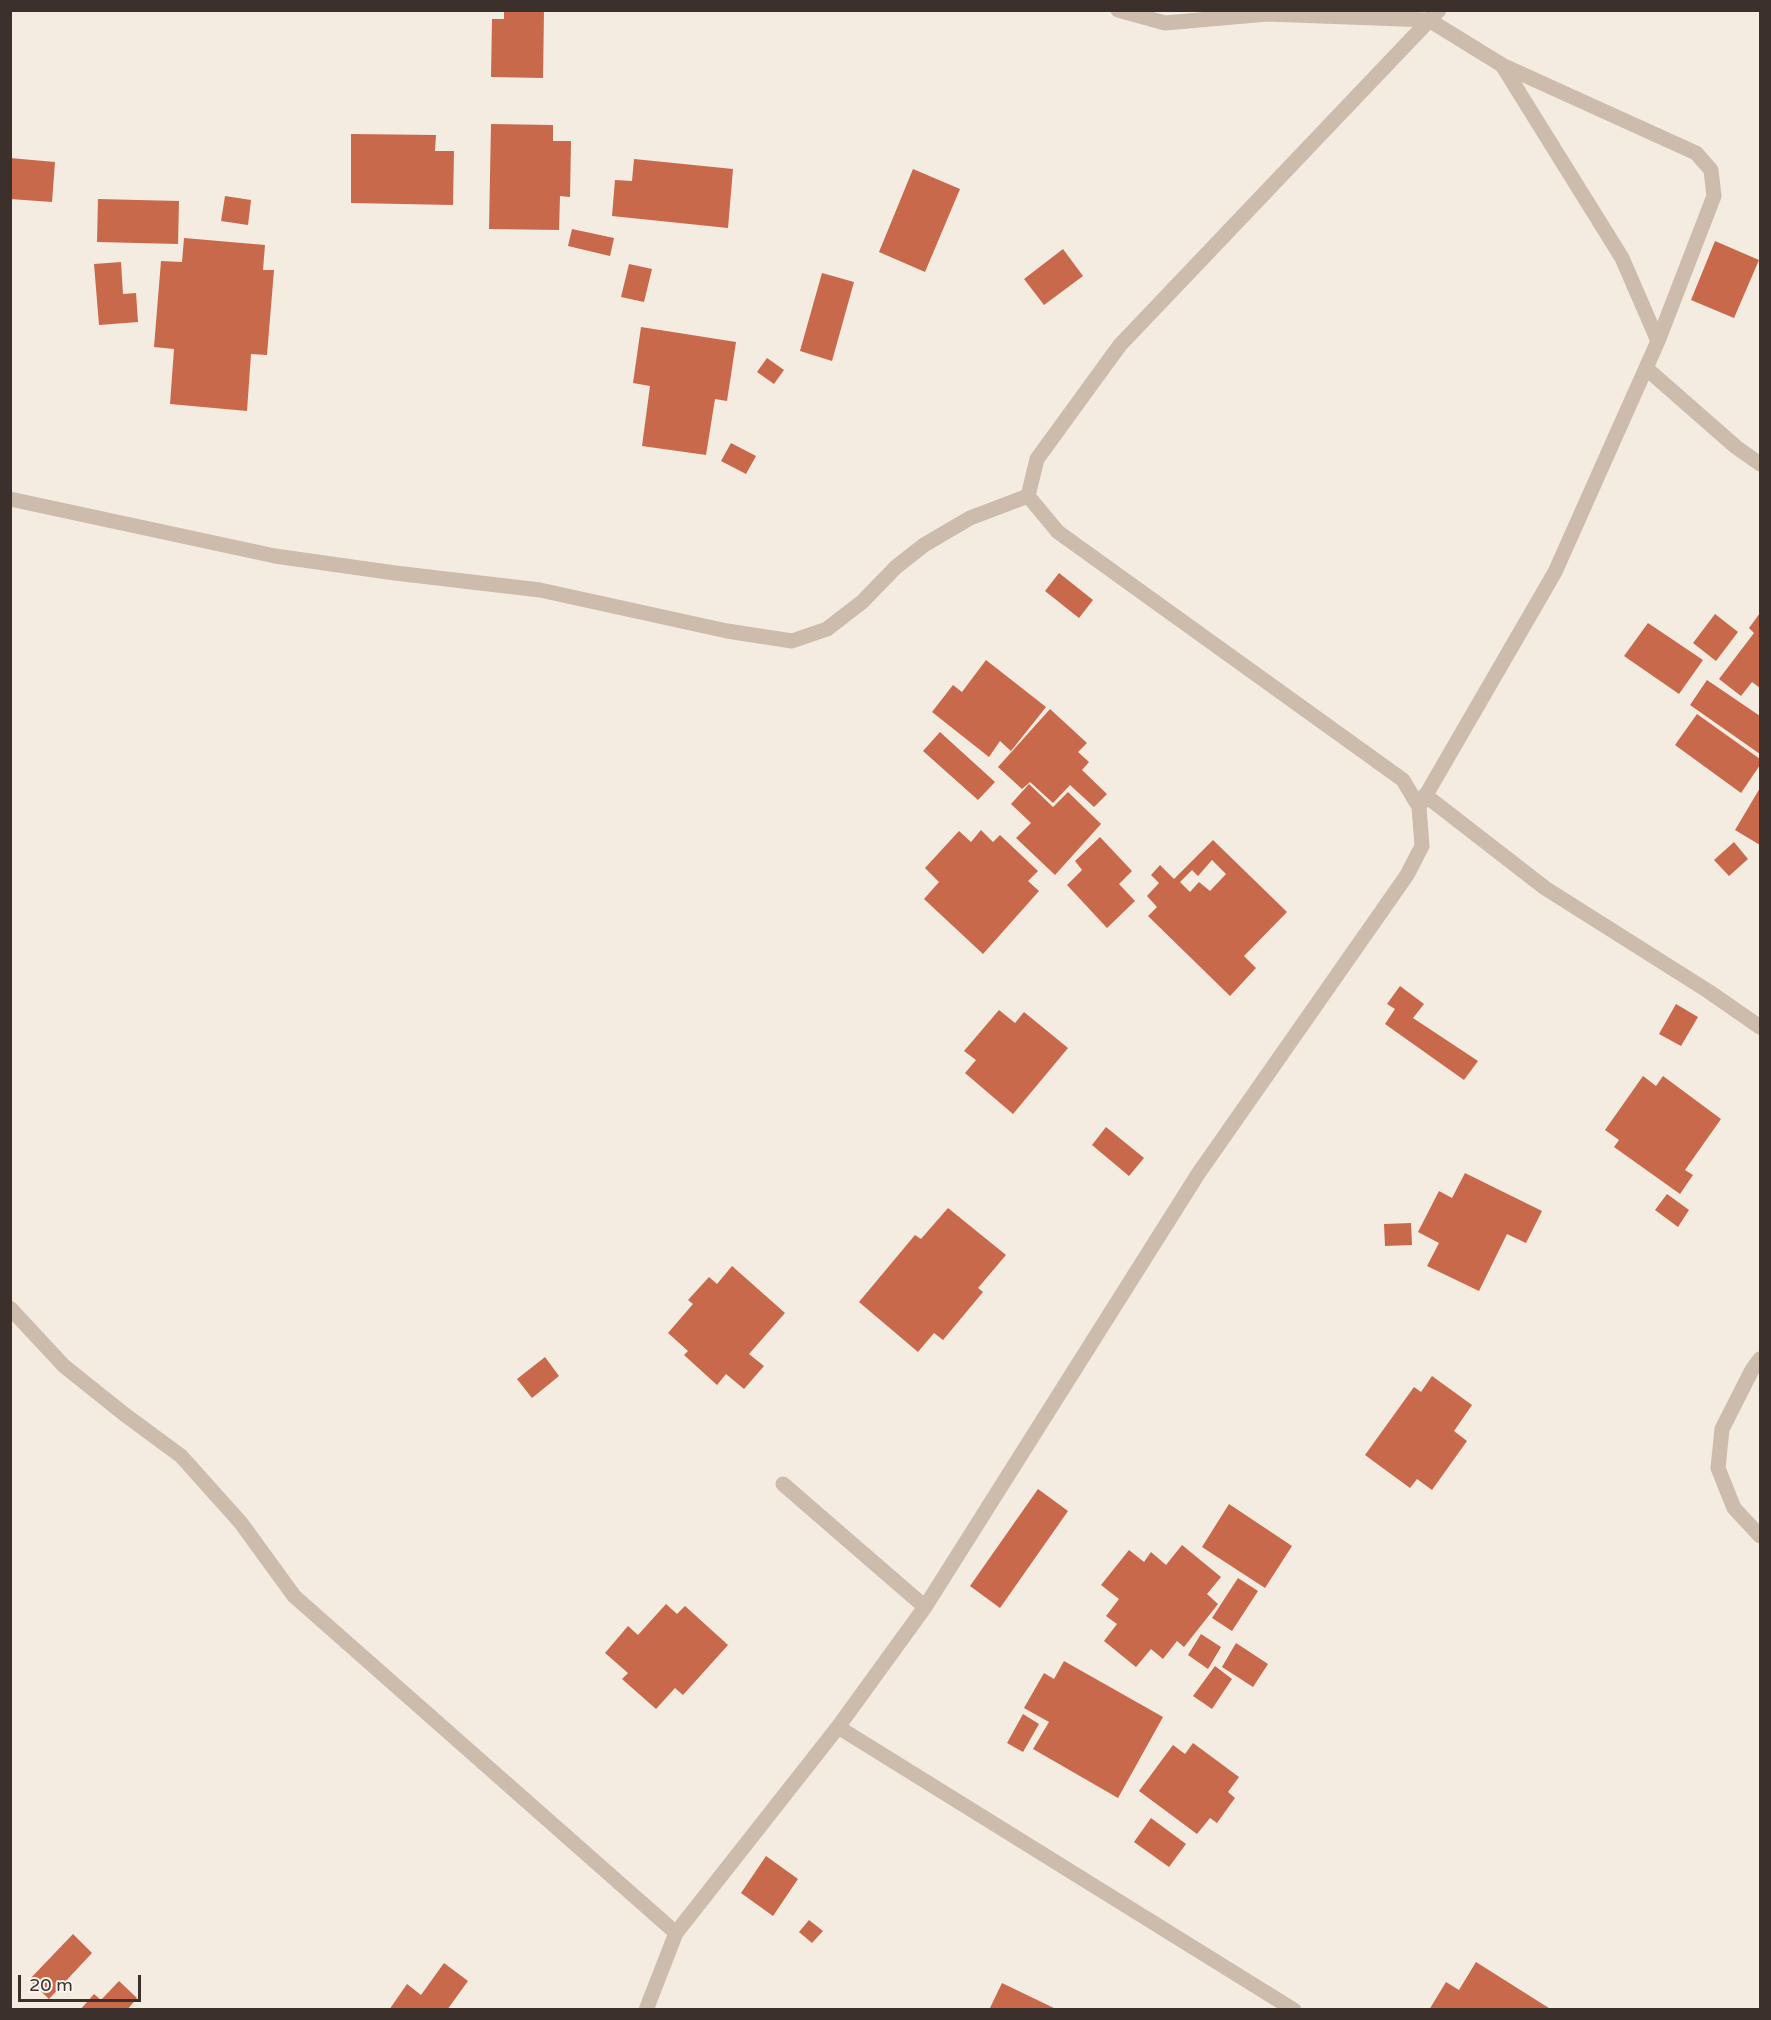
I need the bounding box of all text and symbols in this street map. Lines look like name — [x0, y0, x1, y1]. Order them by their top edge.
scale bar — [21, 1963, 144, 2001]
text: 20 m — [29, 1974, 73, 1996]

